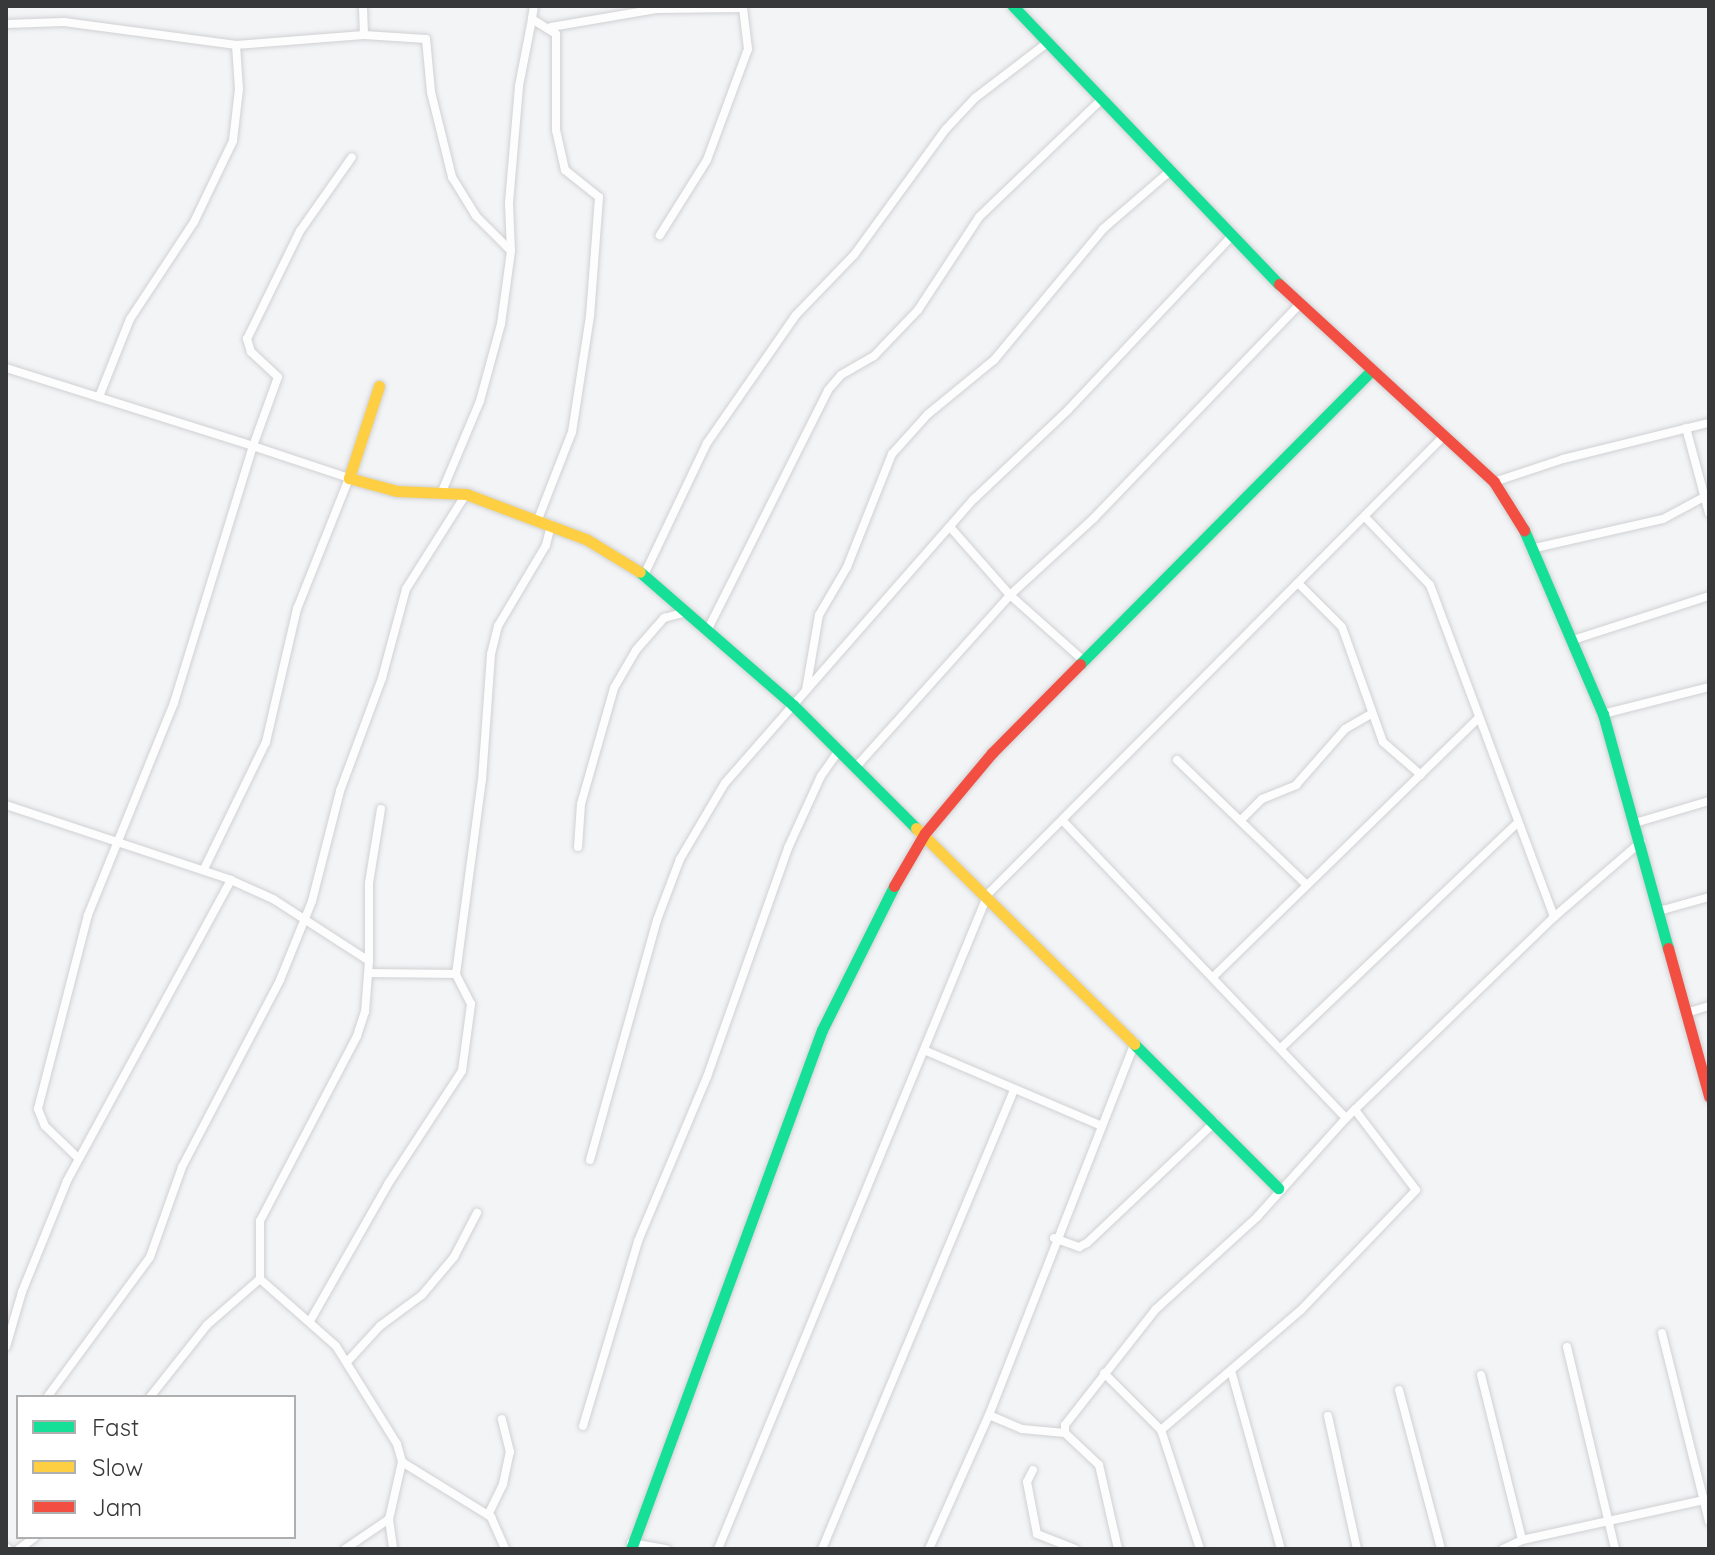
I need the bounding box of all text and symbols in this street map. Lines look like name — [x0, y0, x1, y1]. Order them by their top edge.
legend — [16, 1395, 296, 1539]
text: Fast — [92, 1412, 139, 1442]
text: Slow — [92, 1452, 143, 1482]
text: Jam — [92, 1492, 142, 1522]

